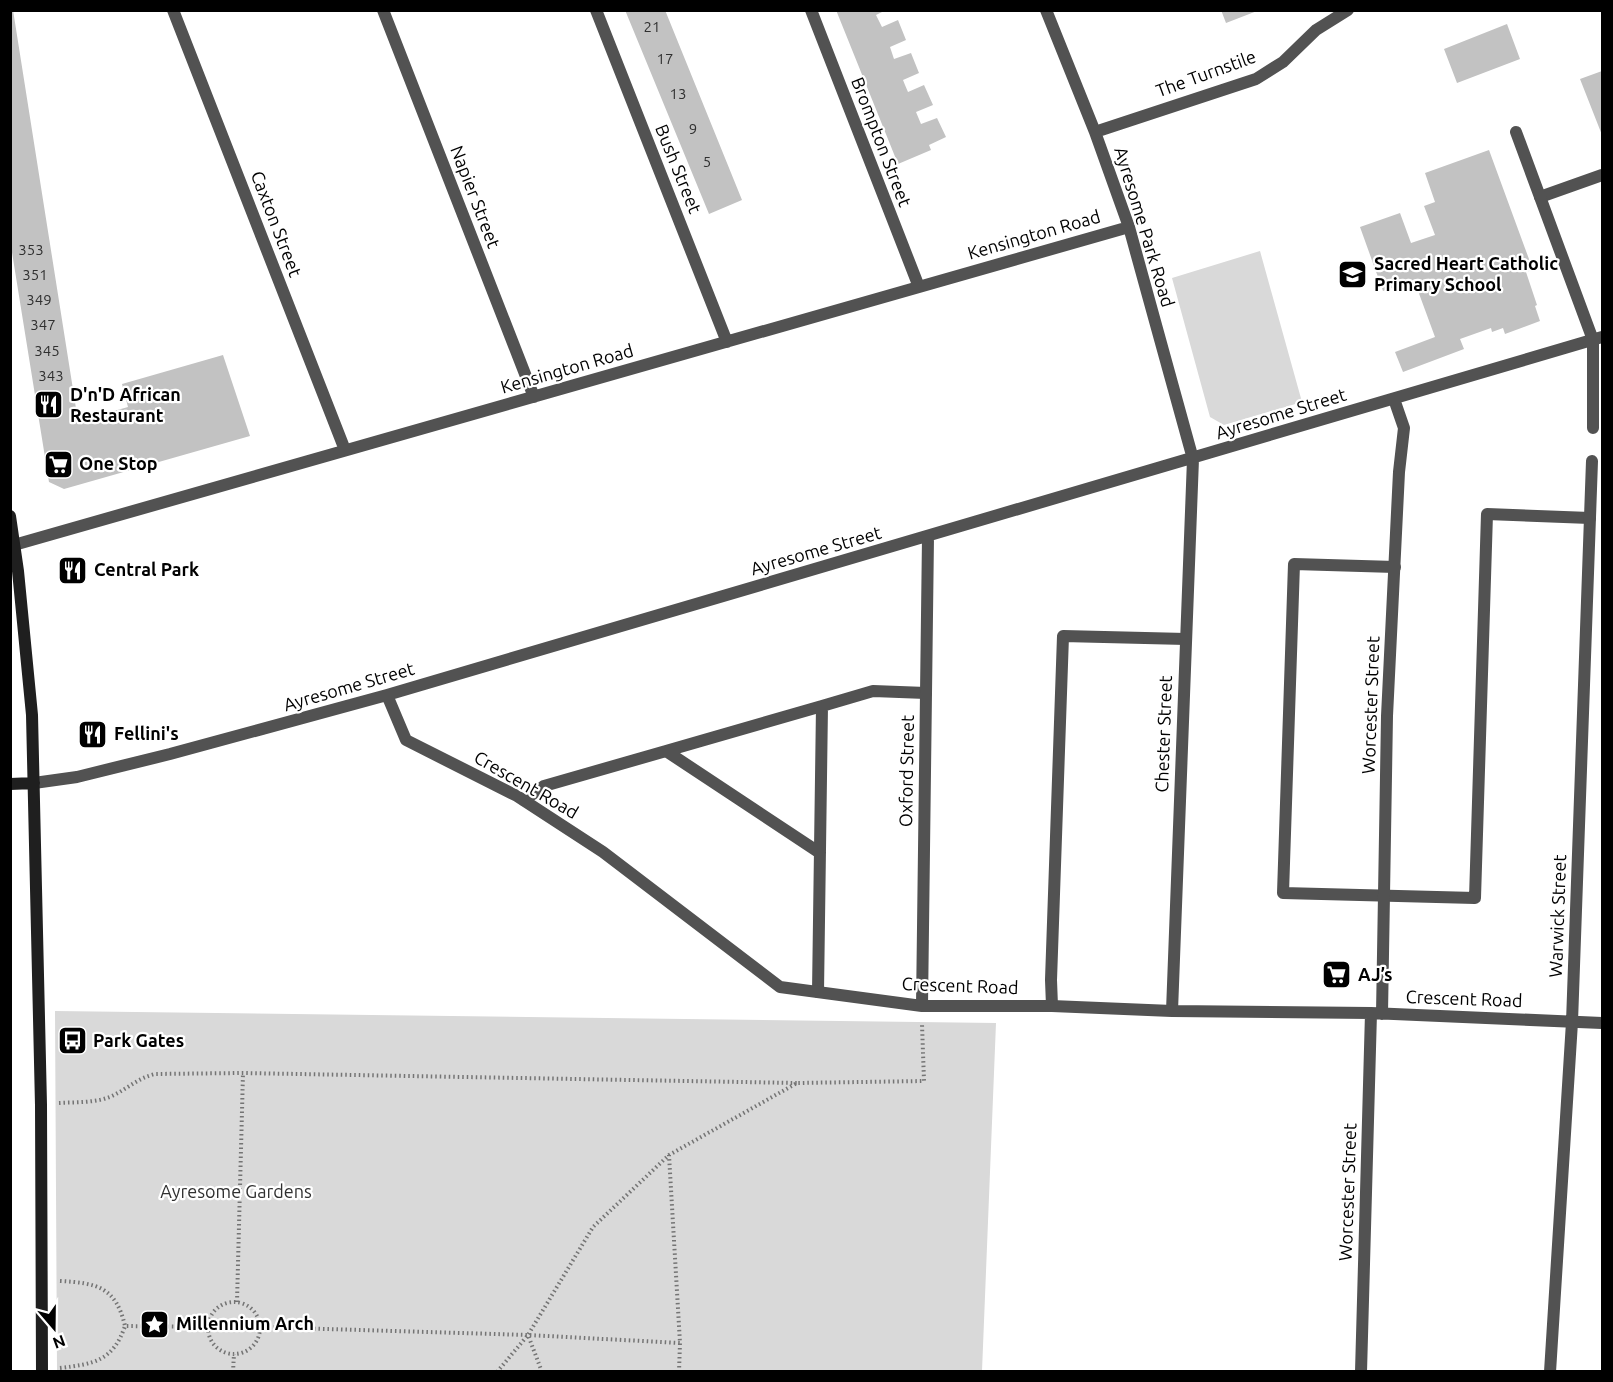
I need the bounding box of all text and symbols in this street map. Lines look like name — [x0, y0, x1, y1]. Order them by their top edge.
house number: 21 — [644, 18, 660, 35]
street label: The Turnstile — [1153, 46, 1258, 100]
house number: 17 — [657, 50, 673, 67]
street label: Brompton Street — [848, 74, 916, 209]
house number: 13 — [670, 85, 686, 102]
house number: 9 — [689, 120, 697, 137]
street label: Bush Street — [652, 121, 706, 216]
street label: Napier Street — [447, 143, 505, 251]
street label: Ayresome Park Road — [1111, 144, 1179, 309]
house number: 5 — [703, 153, 711, 170]
street label: Caxton Street — [248, 168, 306, 279]
street label: Kensington Road — [965, 206, 1102, 263]
house number: 353 — [18, 241, 44, 258]
place label: Sacred Heart Catholic Primary School — [1374, 253, 1558, 294]
school or university icon: Sacred Heart Catholic Primary School — [1337, 258, 1369, 290]
house number: 351 — [22, 266, 48, 283]
house number: 349 — [26, 291, 52, 308]
house number: 347 — [30, 316, 56, 333]
street label: Kensington Road — [498, 340, 635, 397]
house number: 345 — [34, 342, 60, 359]
house number: 343 — [38, 367, 64, 384]
place label: D'n'D African Restaurant — [70, 384, 181, 425]
street label: Ayresome Street — [1213, 384, 1348, 442]
restaurant icon: D'n'D African Restaurant — [33, 389, 65, 421]
supermarket icon: One Stop — [42, 448, 74, 480]
place label: One Stop — [79, 453, 158, 473]
street label: Ayresome Street — [748, 522, 883, 578]
restaurant icon: Central Park — [57, 554, 89, 586]
place label: Central Park — [94, 559, 199, 579]
street label: Worcester Street — [1358, 636, 1382, 774]
street label: Ayresome Street — [281, 658, 416, 714]
street label: Chester Street — [1151, 675, 1175, 793]
street label: Oxford Street — [895, 715, 917, 827]
restaurant icon: Fellini's — [77, 718, 109, 750]
place label: Fellini's — [114, 723, 179, 743]
street label: Crescent Road — [471, 746, 582, 822]
street label: Warwick Street — [1545, 854, 1569, 978]
supermarket icon: AJ’s — [1321, 959, 1353, 991]
place label: AJ’s — [1358, 964, 1393, 984]
street label: Crescent Road — [901, 973, 1019, 997]
street label: Crescent Road — [1405, 986, 1523, 1010]
bus stop icon: Park Gates — [56, 1025, 88, 1057]
place label: Park Gates — [93, 1030, 184, 1050]
street label: Worcester Street — [1335, 1123, 1359, 1261]
park label: Ayresome Gardens — [160, 1181, 312, 1201]
north arrow — [24, 1298, 84, 1358]
place icon: Millennium Arch — [139, 1308, 171, 1340]
place label: Millennium Arch — [176, 1313, 314, 1333]
text: N — [50, 1332, 68, 1353]

